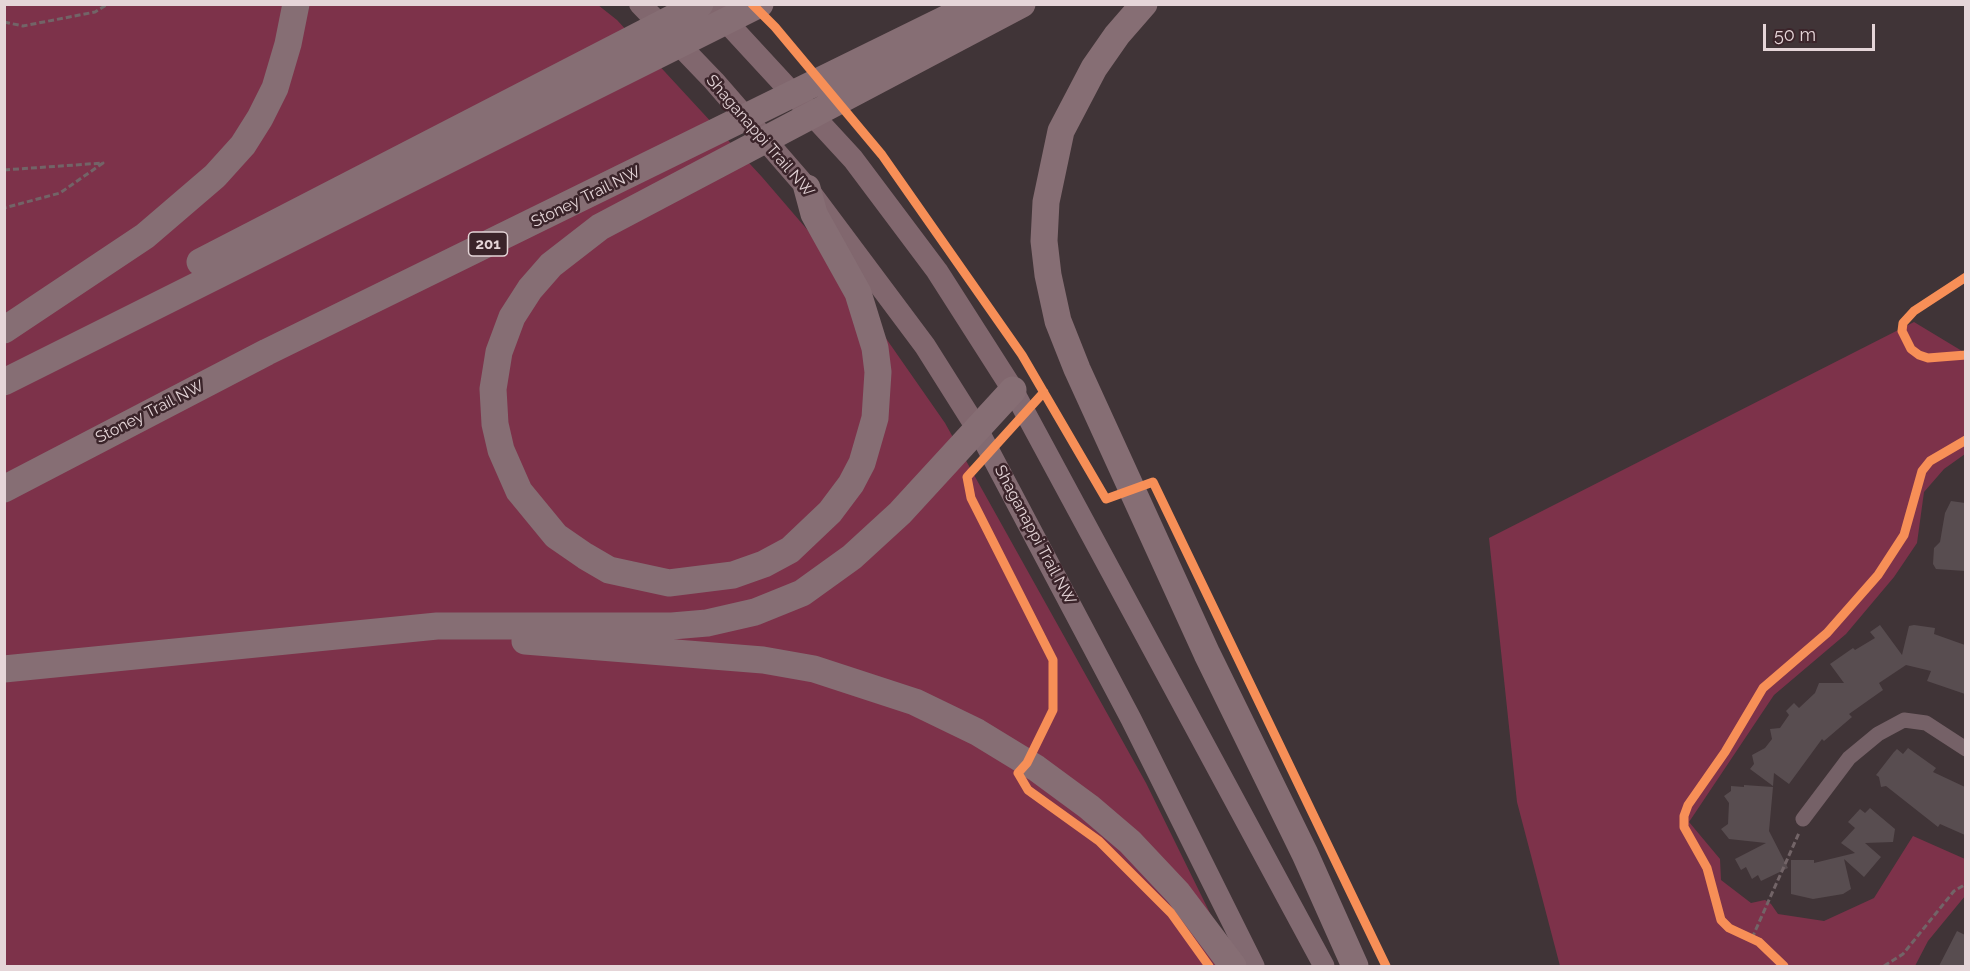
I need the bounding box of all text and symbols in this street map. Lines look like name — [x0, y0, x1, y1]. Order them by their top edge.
scale bar — [1766, 12, 1878, 50]
text: 50 m — [1774, 24, 1816, 45]
street label: Shaganappi Trail NW — [702, 71, 818, 201]
street label: Stoney Trail NW — [528, 162, 644, 232]
road number: 201 — [468, 232, 508, 256]
street label: Stoney Trail NW — [93, 376, 207, 448]
street label: Shaganappi Trail NW — [990, 462, 1080, 608]

